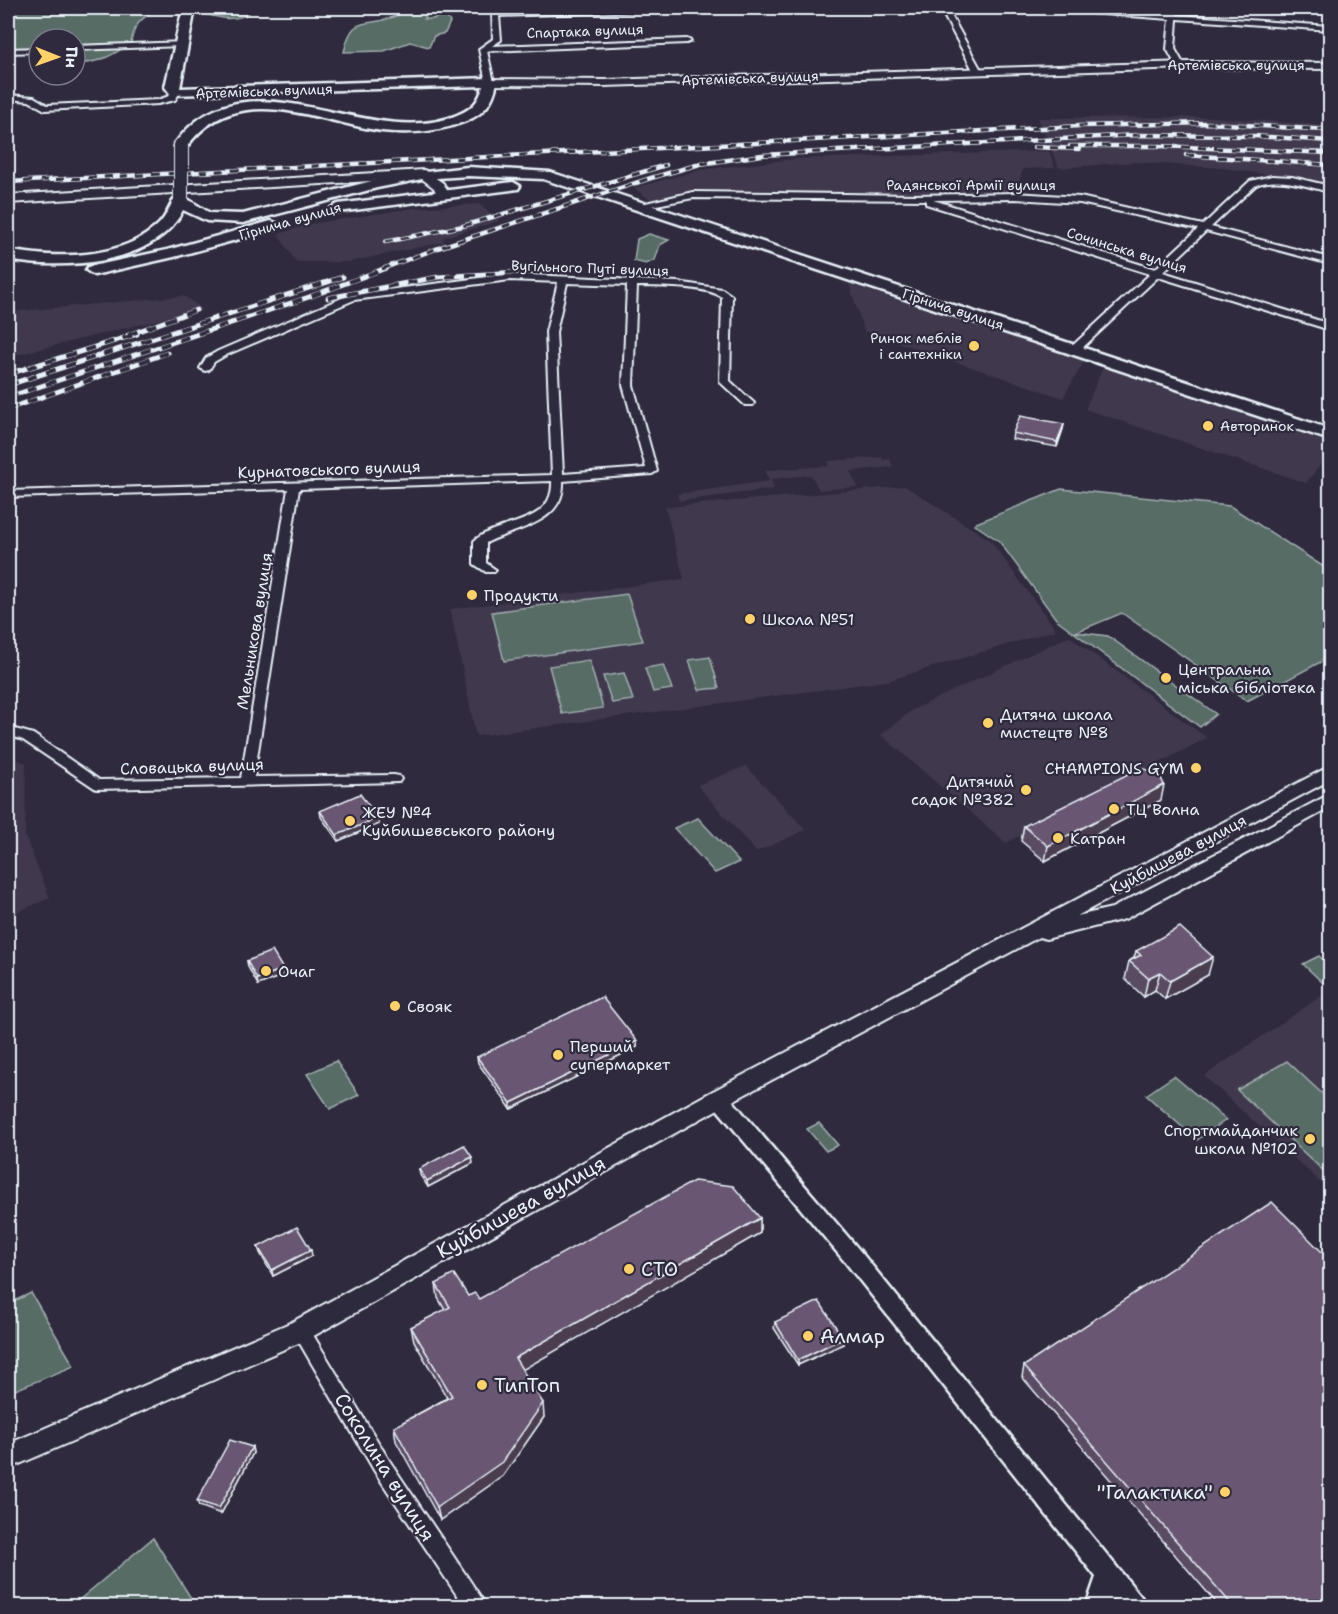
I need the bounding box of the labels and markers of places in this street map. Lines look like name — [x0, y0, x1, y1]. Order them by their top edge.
place label: Ринок меблів і сантехніки — [870, 329, 962, 363]
marker: Ринок меблів і сантехніки — [967, 339, 981, 353]
place label: Авторинок — [1220, 417, 1294, 435]
marker: Авторинок — [1201, 419, 1215, 433]
place label: Продукти — [484, 585, 559, 606]
marker: Продукти — [465, 588, 479, 602]
place label: Школа №51 — [762, 609, 854, 630]
marker: Школа №51 — [743, 612, 757, 626]
place label: Центральна міська бібліотека — [1178, 659, 1315, 698]
marker: Центральна міська бібліотека — [1159, 671, 1173, 685]
place label: Дитяча школа мистецтв №8 — [1000, 704, 1113, 743]
marker: Дитяча школа мистецтв №8 — [981, 716, 995, 730]
place label: CHAMPIONS GYM — [1045, 758, 1184, 779]
marker: CHAMPIONS GYM — [1189, 761, 1203, 775]
place label: Дитячий садок №382 — [911, 771, 1014, 810]
marker: Дитячий садок №382 — [1019, 783, 1033, 797]
place label: ТЦ Волна — [1126, 799, 1199, 820]
place label: ЖЕУ №4 Куйбишевського району — [362, 802, 555, 841]
marker: ТЦ Волна — [1107, 802, 1121, 816]
marker: ЖЕУ №4 Куйбишевського району — [343, 814, 357, 828]
place label: Катран — [1070, 828, 1126, 849]
marker: Катран — [1051, 831, 1065, 845]
place label: Очаг — [278, 961, 316, 982]
marker: Очаг — [259, 964, 273, 978]
place label: Свояк — [407, 996, 453, 1017]
marker: Свояк — [388, 999, 402, 1013]
place label: Перший супермаркет — [570, 1036, 671, 1075]
marker: Перший супермаркет — [551, 1048, 565, 1062]
place label: Спортмайданчик школи №102 — [1164, 1120, 1298, 1159]
marker: Спортмайданчик школи №102 — [1303, 1132, 1317, 1146]
place label: СТО — [641, 1256, 678, 1282]
marker: СТО — [622, 1262, 636, 1276]
place label: Алмар — [820, 1323, 885, 1349]
marker: Алмар — [801, 1329, 815, 1343]
place label: ТипТоп — [494, 1372, 560, 1398]
marker: ТипТоп — [475, 1378, 489, 1392]
place label: "Галактика" — [1097, 1479, 1213, 1505]
marker: "Галактика" — [1218, 1485, 1232, 1499]

